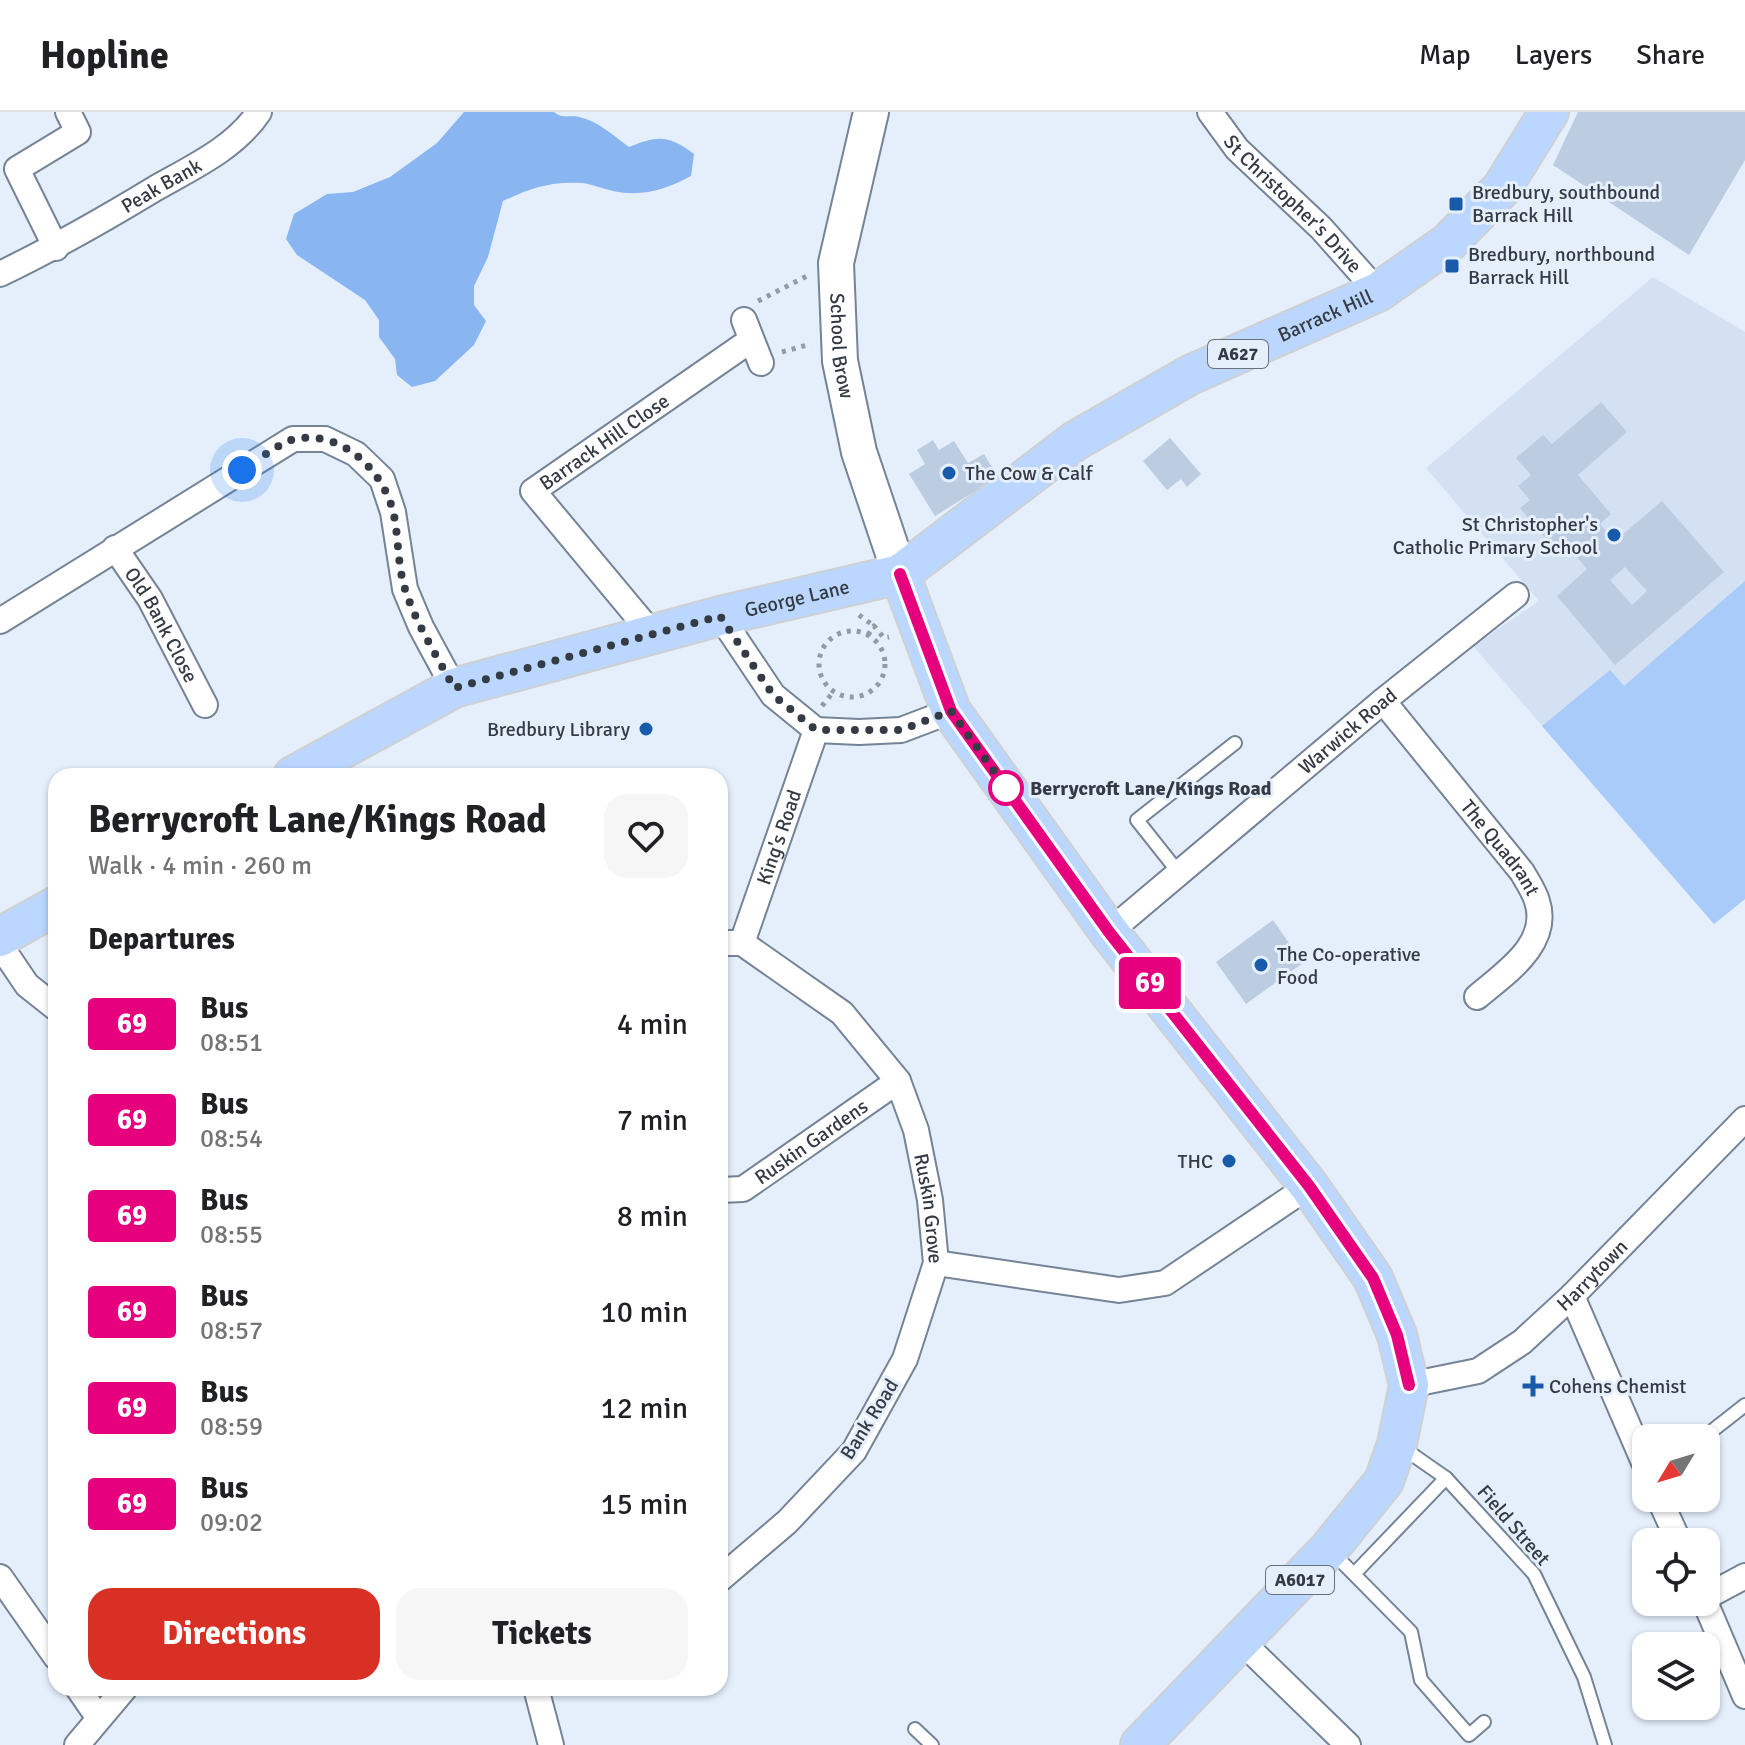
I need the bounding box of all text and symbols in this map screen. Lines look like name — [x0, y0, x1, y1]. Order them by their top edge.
text: Hopline — [40, 32, 169, 79]
text: Map — [1419, 38, 1471, 72]
text: Layers — [1515, 38, 1592, 72]
text: Share — [1636, 38, 1705, 72]
street label: St Christopher's Drive — [1218, 130, 1367, 278]
street label: Peak Bank — [117, 153, 206, 219]
place label: Bredbury, southbound Barrack Hill — [1472, 180, 1660, 228]
marker: Bredbury, southbound Barrack Hill — [1447, 195, 1465, 213]
place label: Bredbury, northbound Barrack Hill — [1468, 242, 1655, 290]
marker: Bredbury, northbound Barrack Hill — [1443, 257, 1461, 275]
street label: Barrack Hill — [1274, 284, 1377, 348]
street label: School Brow — [824, 292, 860, 401]
road number: A627 — [1208, 340, 1268, 368]
street label: Barrack Hill Close — [535, 388, 674, 496]
your location — [222, 450, 262, 490]
place label: The Cow & Calf — [965, 461, 1094, 486]
marker: The Cow & Calf — [940, 464, 958, 482]
place label: St Christopher's Catholic Primary School — [1393, 512, 1598, 560]
marker: St Christopher's Catholic Primary School — [1605, 526, 1623, 544]
street label: Old Bank Close — [119, 562, 203, 687]
street label: George Lane — [742, 574, 852, 623]
street label: Warwick Road — [1294, 683, 1402, 780]
place label: Bredbury Library — [487, 717, 631, 742]
marker: Bredbury Library — [637, 720, 655, 738]
marker: Berrycroft Lane/Kings Road — [989, 771, 1023, 805]
place label: Berrycroft Lane/Kings Road — [1030, 776, 1272, 801]
street label: King's Road — [751, 787, 807, 888]
button: heart — [604, 794, 688, 878]
street label: The Quadrant — [1455, 795, 1545, 900]
text: Berrycroft Lane/Kings Road — [88, 796, 547, 843]
text: Walk · 4 min · 260 m — [88, 850, 312, 882]
text: Departures — [88, 921, 235, 958]
place label: The Co-operative Food — [1277, 942, 1421, 990]
marker: The Co-operative Food — [1252, 956, 1270, 974]
line badge: 69 — [1114, 957, 1186, 1009]
text: 69 — [1135, 966, 1165, 1000]
text: Bus — [200, 990, 248, 1027]
text: 4 min — [617, 1006, 688, 1043]
text: 69 — [117, 1007, 147, 1041]
text: 08:51 — [200, 1027, 263, 1059]
text: Bus — [200, 1086, 248, 1123]
street label: Ruskin Gardens — [750, 1094, 873, 1190]
text: 7 min — [617, 1102, 688, 1139]
text: 69 — [117, 1103, 147, 1137]
text: 08:54 — [200, 1123, 263, 1155]
place label: THC — [1178, 1149, 1213, 1174]
street label: Ruskin Grove — [908, 1151, 948, 1265]
marker: THC — [1220, 1152, 1238, 1170]
text: Bus — [200, 1182, 248, 1219]
text: 8 min — [617, 1198, 688, 1235]
text: 69 — [117, 1199, 147, 1233]
text: 08:55 — [200, 1219, 263, 1251]
street label: Harrytown — [1552, 1234, 1633, 1317]
text: Bus — [200, 1278, 248, 1315]
text: 10 min — [601, 1294, 688, 1331]
text: 69 — [117, 1295, 147, 1329]
text: 08:57 — [200, 1315, 263, 1347]
text: Bus — [200, 1374, 248, 1411]
street label: Bank Road — [835, 1374, 904, 1464]
place label: Cohens Chemist — [1549, 1374, 1686, 1399]
marker: Cohens Chemist — [1524, 1377, 1542, 1395]
text: 12 min — [601, 1390, 688, 1427]
text: 69 — [117, 1391, 147, 1425]
text: 08:59 — [200, 1411, 263, 1443]
north arrow — [1632, 1424, 1720, 1512]
map controls — [1632, 1424, 1720, 1720]
text: Bus — [200, 1470, 248, 1507]
street label: Field Street — [1472, 1480, 1555, 1571]
text: 15 min — [601, 1486, 688, 1523]
text: 69 — [117, 1487, 147, 1521]
text: 09:02 — [200, 1507, 263, 1539]
button: locate — [1632, 1528, 1720, 1616]
road number: A6017 — [1266, 1566, 1334, 1594]
button: Directions — [88, 1588, 380, 1680]
button: Tickets — [396, 1588, 688, 1680]
button: layers — [1632, 1632, 1720, 1720]

